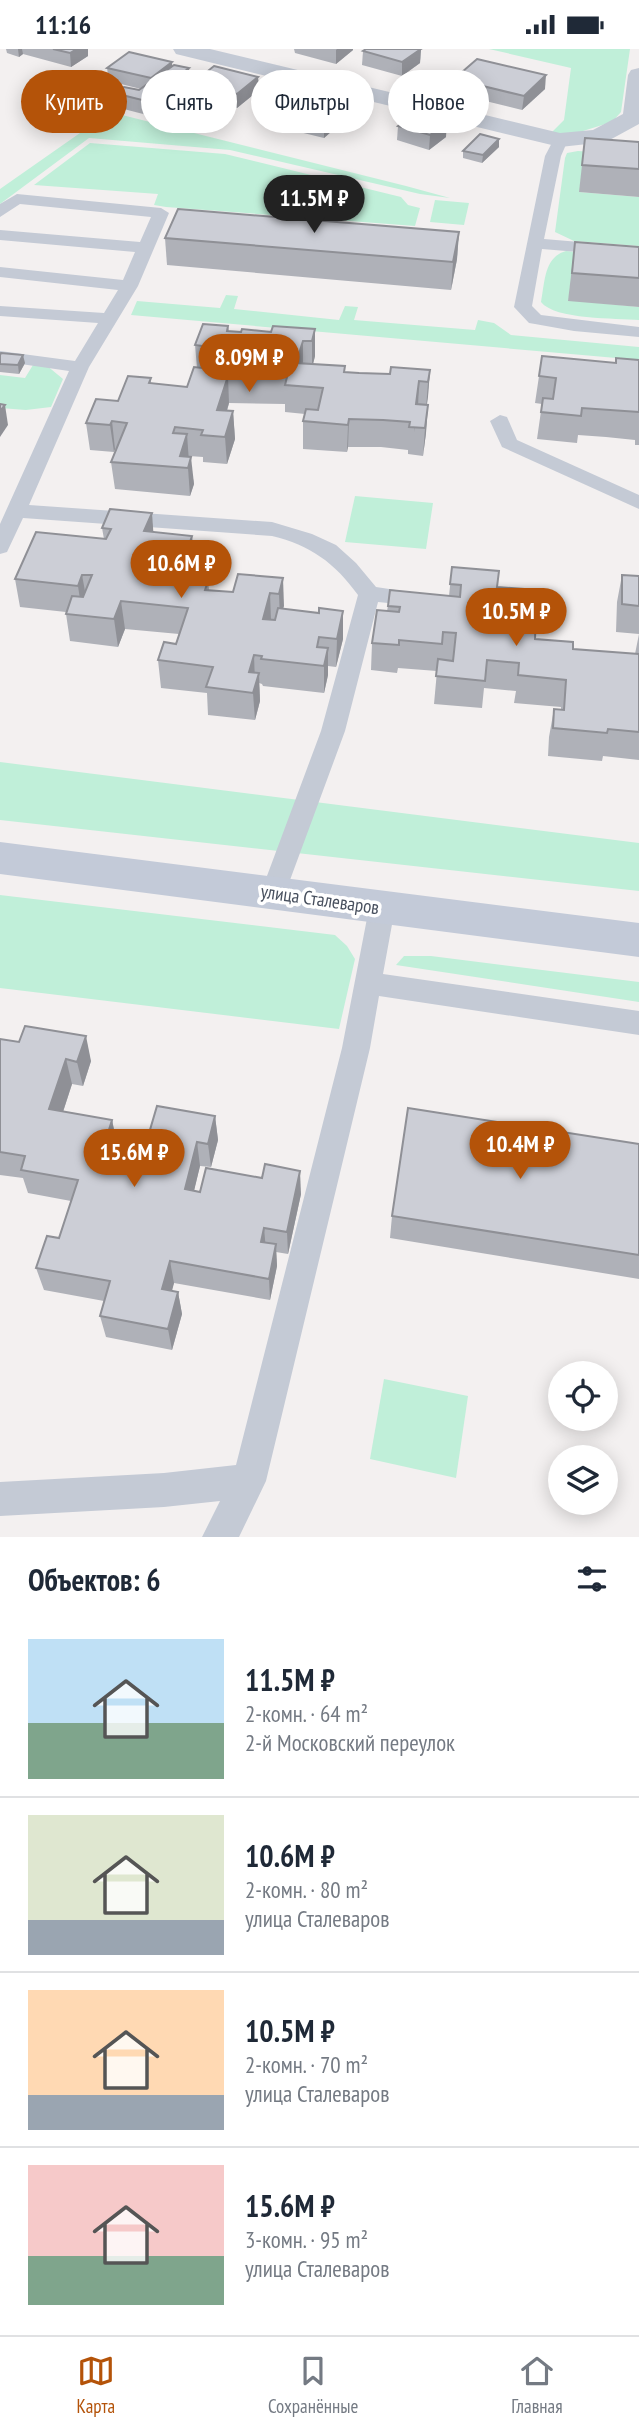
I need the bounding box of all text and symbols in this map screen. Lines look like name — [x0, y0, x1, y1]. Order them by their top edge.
text: 11:16 — [35, 8, 91, 41]
chip: Купить — [21, 70, 127, 133]
chip: Снять — [141, 70, 237, 133]
chip: Фильтры — [251, 70, 374, 133]
chip: Новое — [388, 70, 489, 133]
pin: 11.5M ₽ — [249, 176, 379, 235]
text: 11.5M ₽ — [280, 183, 348, 212]
pin: 8.09M ₽ — [184, 335, 314, 394]
text: 8.09M ₽ — [215, 342, 283, 371]
pin: 10.6M ₽ — [116, 540, 246, 600]
text: 10.6M ₽ — [147, 548, 215, 577]
pin: 10.5M ₽ — [451, 589, 581, 648]
text: 10.5M ₽ — [482, 596, 550, 625]
street label: улица Сталеваров — [259, 879, 381, 919]
pin: 10.4M ₽ — [455, 1121, 585, 1181]
pin: 15.6M ₽ — [69, 1129, 199, 1189]
text: 10.4M ₽ — [486, 1129, 554, 1158]
text: 15.6M ₽ — [100, 1137, 168, 1166]
map controls — [548, 1361, 618, 1515]
button: locate — [548, 1361, 618, 1431]
button: layers — [548, 1445, 618, 1515]
text: Объектов: 6 — [28, 1560, 161, 1599]
icon: filters — [573, 1560, 611, 1598]
text: 11.5M ₽ — [245, 1660, 335, 1699]
icon: home — [84, 1667, 168, 1751]
text: 2-комн. · 64 m² — [245, 1699, 368, 1728]
text: 2-й Московский переулок — [245, 1728, 455, 1757]
text: 10.6M ₽ — [245, 1836, 335, 1875]
icon: home — [84, 1843, 168, 1927]
text: 2-комн. · 80 m² — [245, 1875, 368, 1904]
text: улица Сталеваров — [245, 1904, 390, 1933]
text: 10.5M ₽ — [245, 2011, 335, 2050]
icon: home — [84, 2018, 168, 2102]
text: 2-комн. · 70 m² — [245, 2050, 368, 2079]
text: улица Сталеваров — [245, 2079, 390, 2108]
text: 15.6M ₽ — [245, 2186, 335, 2225]
icon: home — [84, 2193, 168, 2277]
text: 3-комн. · 95 m² — [245, 2225, 368, 2254]
text: улица Сталеваров — [245, 2254, 390, 2283]
tab: Карта — [76, 2352, 115, 2418]
tab: Сохранённые — [268, 2352, 358, 2418]
tab: Главная — [511, 2352, 563, 2418]

